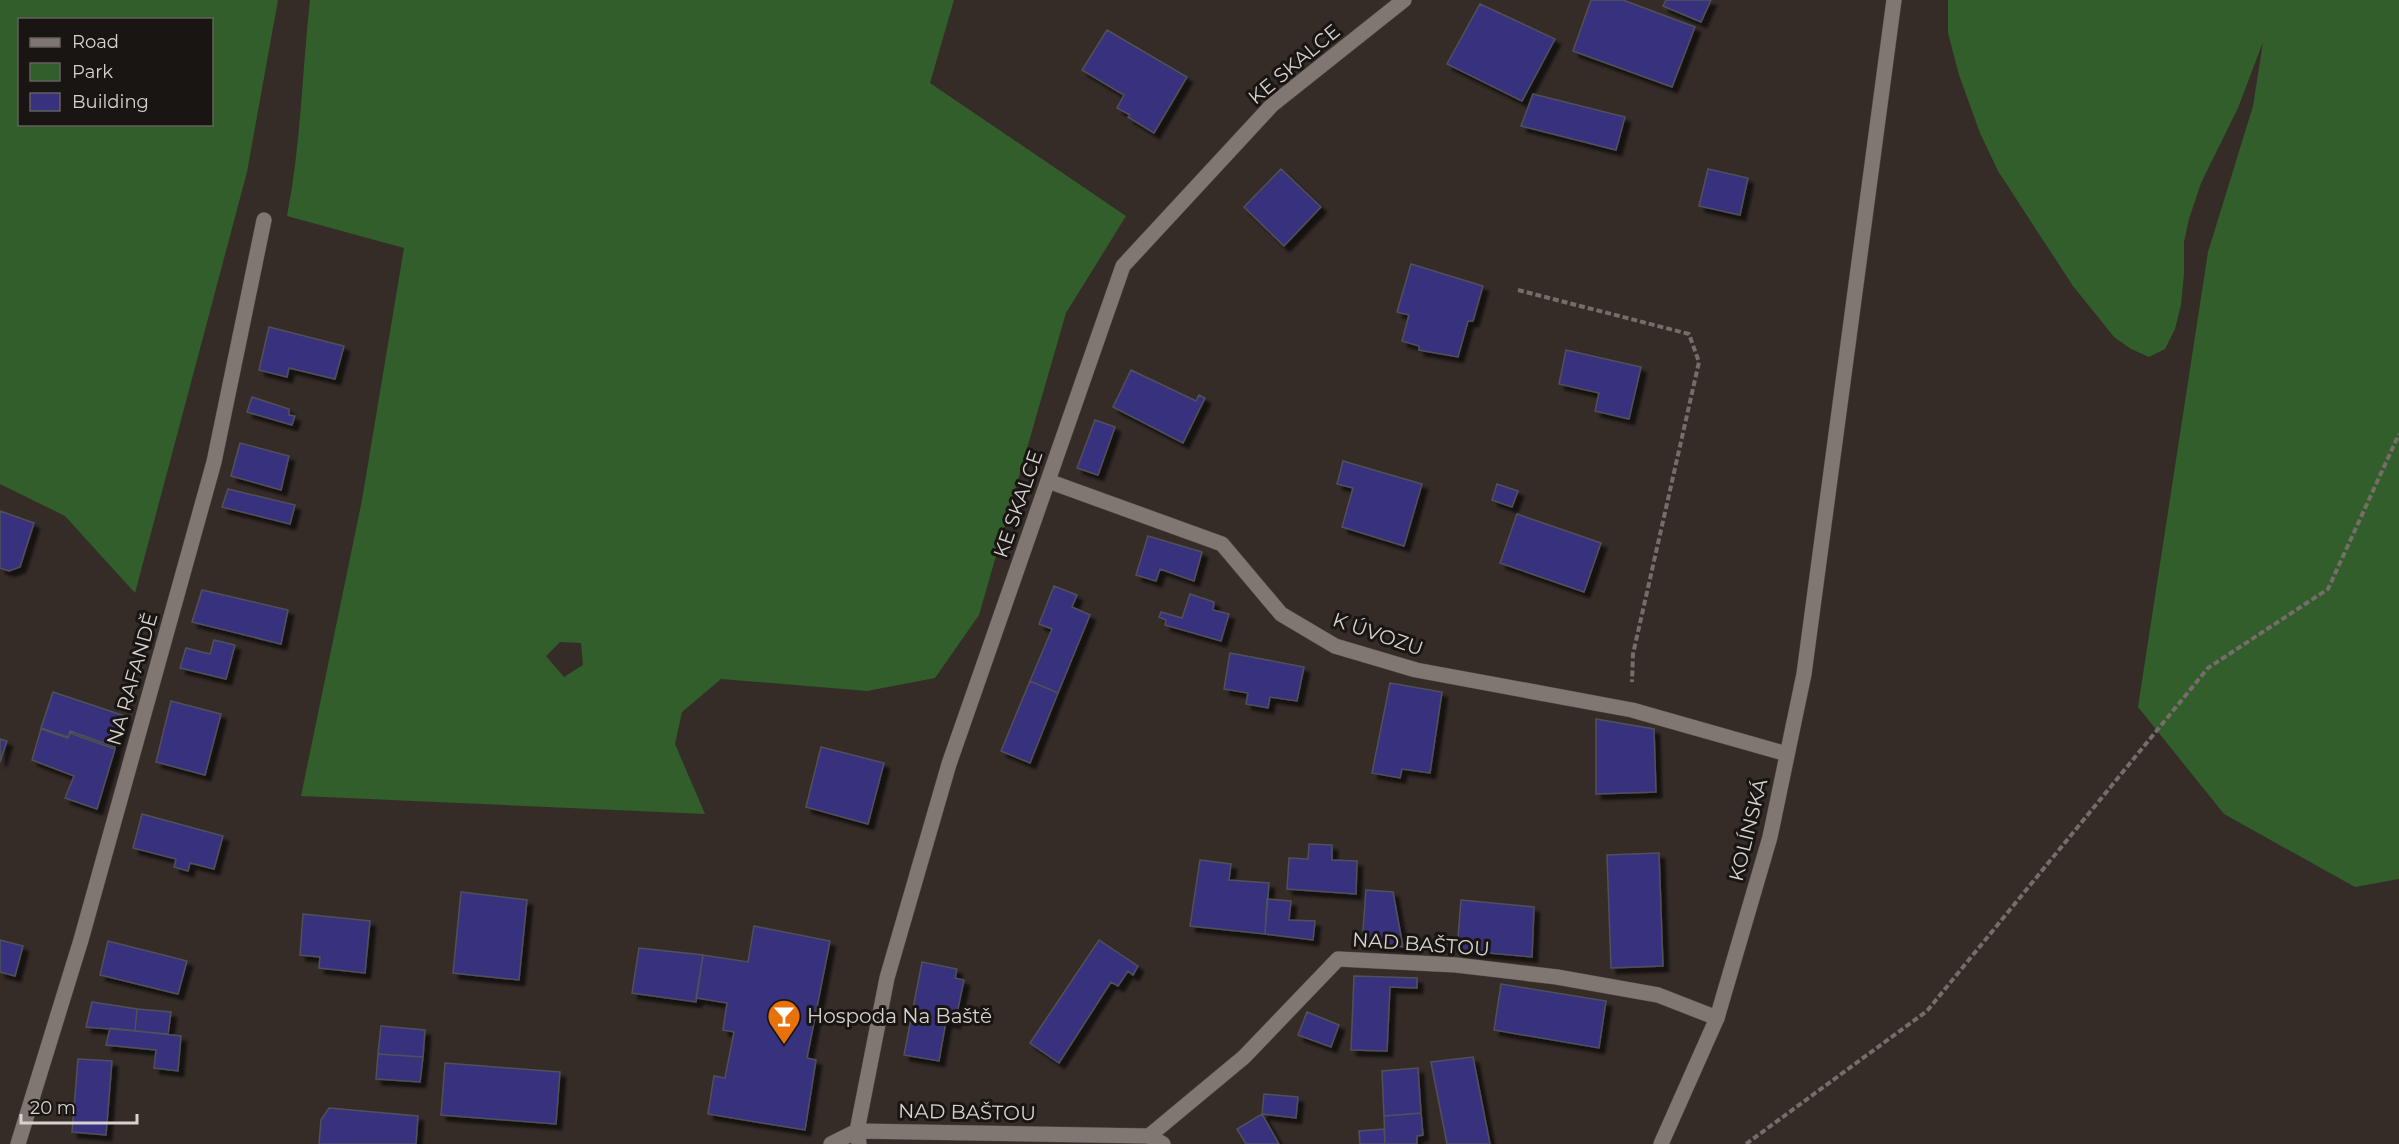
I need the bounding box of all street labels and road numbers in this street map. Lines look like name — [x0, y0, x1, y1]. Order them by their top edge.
street label: KE SKALCE — [1243, 19, 1345, 109]
street label: KE SKALCE — [988, 447, 1048, 561]
street label: K ÚVOZU — [1330, 607, 1426, 661]
street label: NA RAFANDĚ — [102, 610, 162, 748]
street label: KOLÍNSKÁ — [1724, 776, 1772, 884]
street label: NAD BAŠTOU — [1351, 927, 1491, 961]
street label: NAD BAŠTOU — [898, 1099, 1036, 1125]

